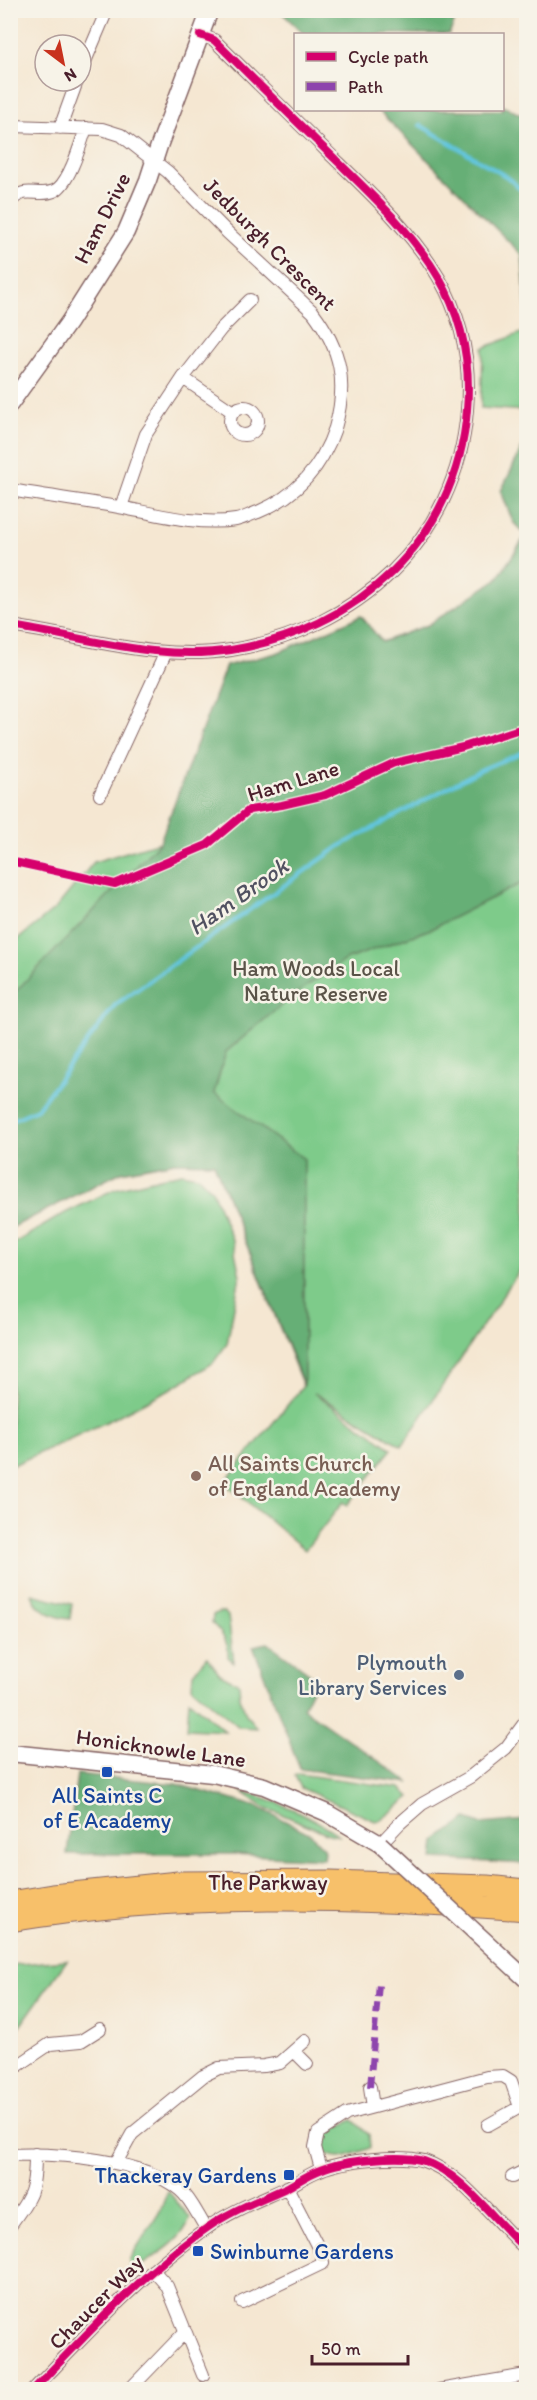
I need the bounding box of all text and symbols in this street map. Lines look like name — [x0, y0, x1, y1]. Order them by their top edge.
north arrow — [33, 33, 93, 93]
legend — [294, 33, 504, 111]
text: Cycle path — [348, 46, 429, 68]
text: N — [61, 64, 80, 86]
text: Path — [348, 76, 383, 98]
street label: Ham Drive — [68, 168, 136, 268]
street label: Jedburgh Crescent — [198, 172, 342, 316]
street label: Ham Lane — [244, 754, 342, 808]
water label: Ham Brook — [182, 850, 295, 941]
park label: Ham Woods Local Nature Reserve — [232, 955, 400, 1007]
place label: All Saints Church of England Academy — [208, 1450, 401, 1502]
marker: All Saints Church of England Academy — [189, 1469, 203, 1483]
place label: Plymouth Library Services — [298, 1649, 447, 1701]
marker: Plymouth Library Services — [452, 1668, 466, 1682]
street label: Honicknowle Lane — [74, 1723, 248, 1773]
marker: All Saints C of E Academy — [100, 1765, 114, 1779]
place label: All Saints C of E Academy — [43, 1782, 172, 1834]
street label: The Parkway — [208, 1869, 328, 1896]
place label: Thackeray Gardens — [95, 2162, 277, 2189]
marker: Thackeray Gardens — [282, 2168, 296, 2182]
place label: Swinburne Gardens — [210, 2238, 394, 2265]
marker: Swinburne Gardens — [191, 2244, 205, 2258]
street label: Chaucer Way — [43, 2248, 150, 2355]
scale bar — [312, 2328, 408, 2366]
text: 50 m — [321, 2338, 361, 2360]

